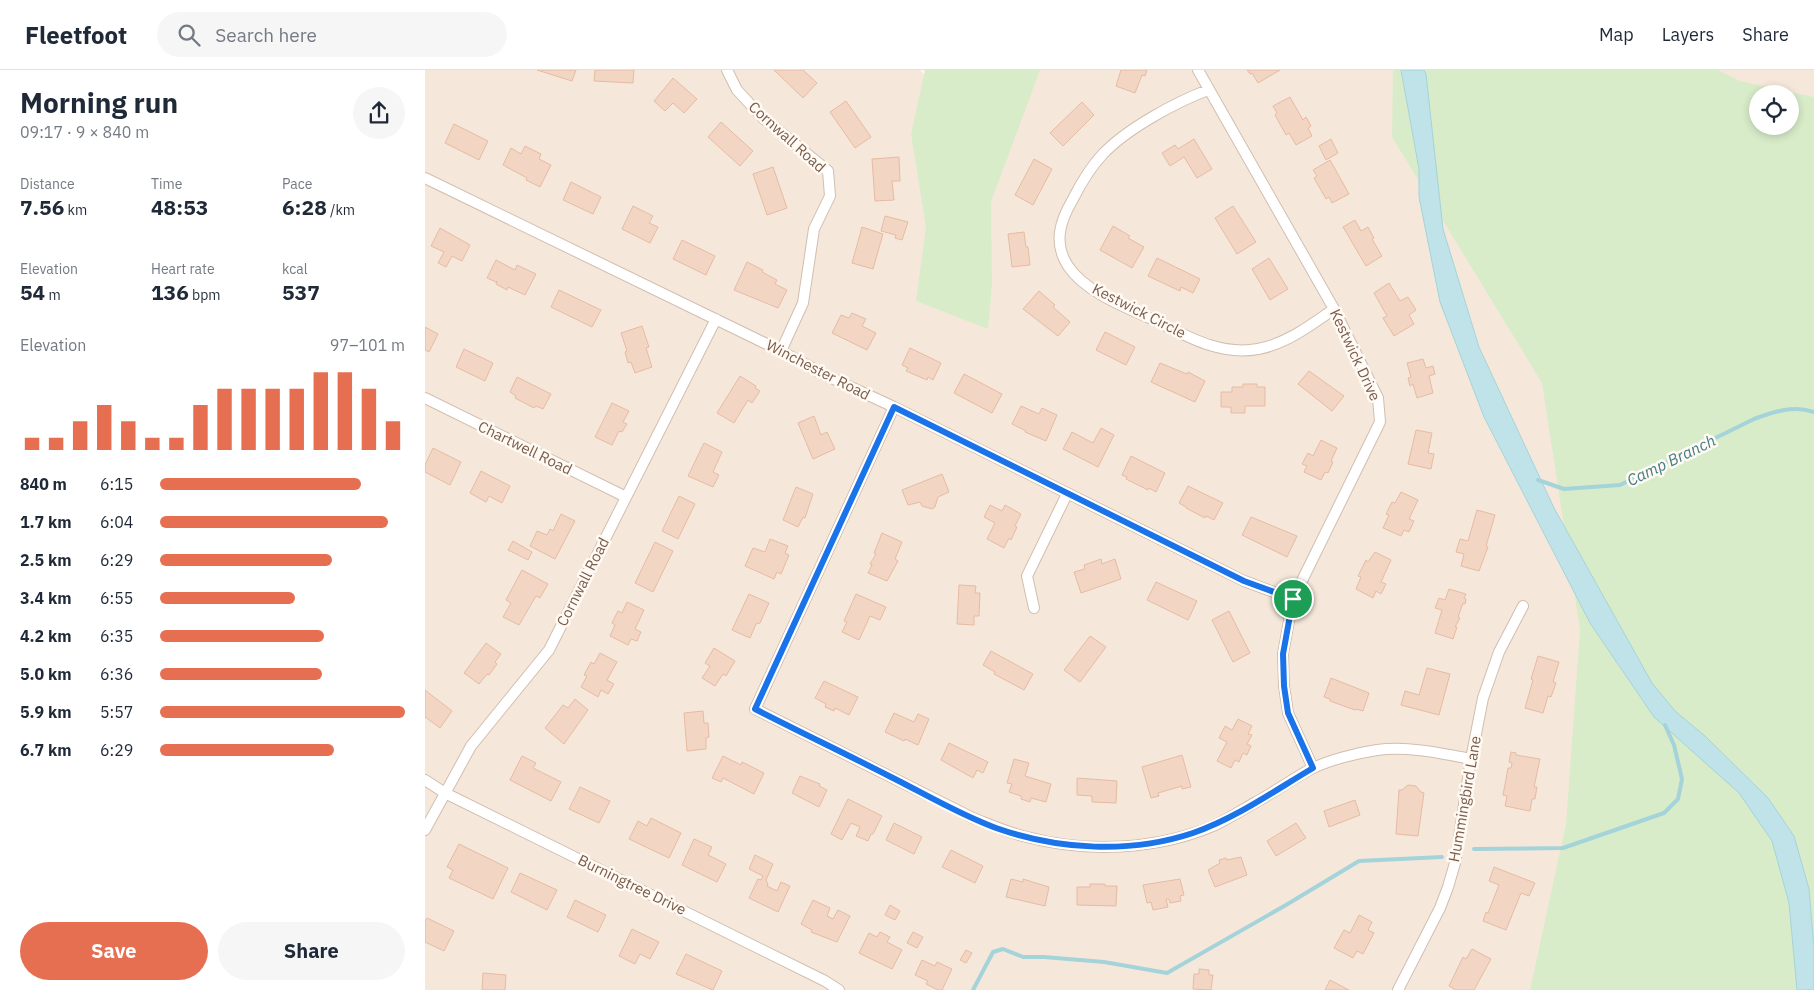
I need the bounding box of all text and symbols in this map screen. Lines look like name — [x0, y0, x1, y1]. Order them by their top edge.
search box — [157, 12, 507, 57]
text: Fleetfoot — [25, 19, 127, 51]
icon: search — [175, 21, 203, 49]
text: Search here — [215, 23, 317, 47]
text: Map — [1599, 23, 1634, 46]
text: Layers — [1662, 23, 1714, 46]
text: Share — [1742, 23, 1789, 46]
text: Morning run — [20, 84, 178, 121]
map controls — [1749, 85, 1799, 135]
button: locate — [1749, 85, 1799, 135]
button: share — [353, 87, 405, 139]
street label: Cornwall Road — [745, 97, 830, 176]
text: 09:17 · 9 × 840 m — [20, 122, 149, 142]
text: Distance — [20, 175, 75, 193]
text: Time — [151, 175, 182, 193]
text: Pace — [282, 175, 312, 193]
text: 7.56 — [20, 193, 64, 221]
text: 48:53 — [151, 193, 208, 221]
text: 6:28 — [282, 193, 327, 221]
text: km — [64, 201, 87, 219]
text: /km — [327, 201, 355, 219]
text: Elevation — [20, 260, 78, 278]
text: Heart rate — [151, 260, 215, 278]
text: kcal — [282, 260, 307, 278]
text: 54 — [20, 278, 45, 306]
text: 136 — [151, 278, 189, 306]
text: 537 — [282, 278, 320, 306]
street label: Kestwick Circle — [1089, 279, 1189, 342]
text: m — [45, 286, 61, 304]
text: bpm — [189, 286, 221, 304]
street label: Kestwick Drive — [1326, 306, 1385, 404]
text: Elevation — [20, 335, 86, 355]
text: 97–101 m — [330, 335, 405, 355]
street label: Winchester Road — [763, 335, 873, 404]
street label: Chartwell Road — [475, 417, 575, 479]
water label: Camp Branch — [1623, 430, 1719, 490]
text: 840 m — [20, 474, 67, 494]
text: 6:15 — [100, 474, 133, 494]
text: 1.7 km — [20, 512, 71, 532]
text: 6:04 — [100, 512, 133, 532]
street label: Cornwall Road — [552, 534, 613, 629]
text: 2.5 km — [20, 550, 71, 570]
text: 6:29 — [100, 550, 133, 570]
pin — [1272, 578, 1314, 620]
icon: arrive — [1279, 585, 1307, 613]
text: 3.4 km — [20, 588, 71, 608]
text: 6:55 — [100, 588, 133, 608]
text: 4.2 km — [20, 626, 71, 646]
text: 6:35 — [100, 626, 133, 646]
text: 5.0 km — [20, 664, 71, 684]
text: 6:36 — [100, 664, 133, 684]
text: 5.9 km — [20, 702, 71, 722]
text: 5:57 — [100, 702, 133, 722]
street label: Hummingbird Lane — [1444, 734, 1485, 864]
text: 6.7 km — [20, 740, 71, 760]
text: 6:29 — [100, 740, 133, 760]
street label: Burningtree Drive — [575, 850, 689, 919]
button: Save — [20, 922, 208, 980]
button: Share — [218, 922, 405, 980]

